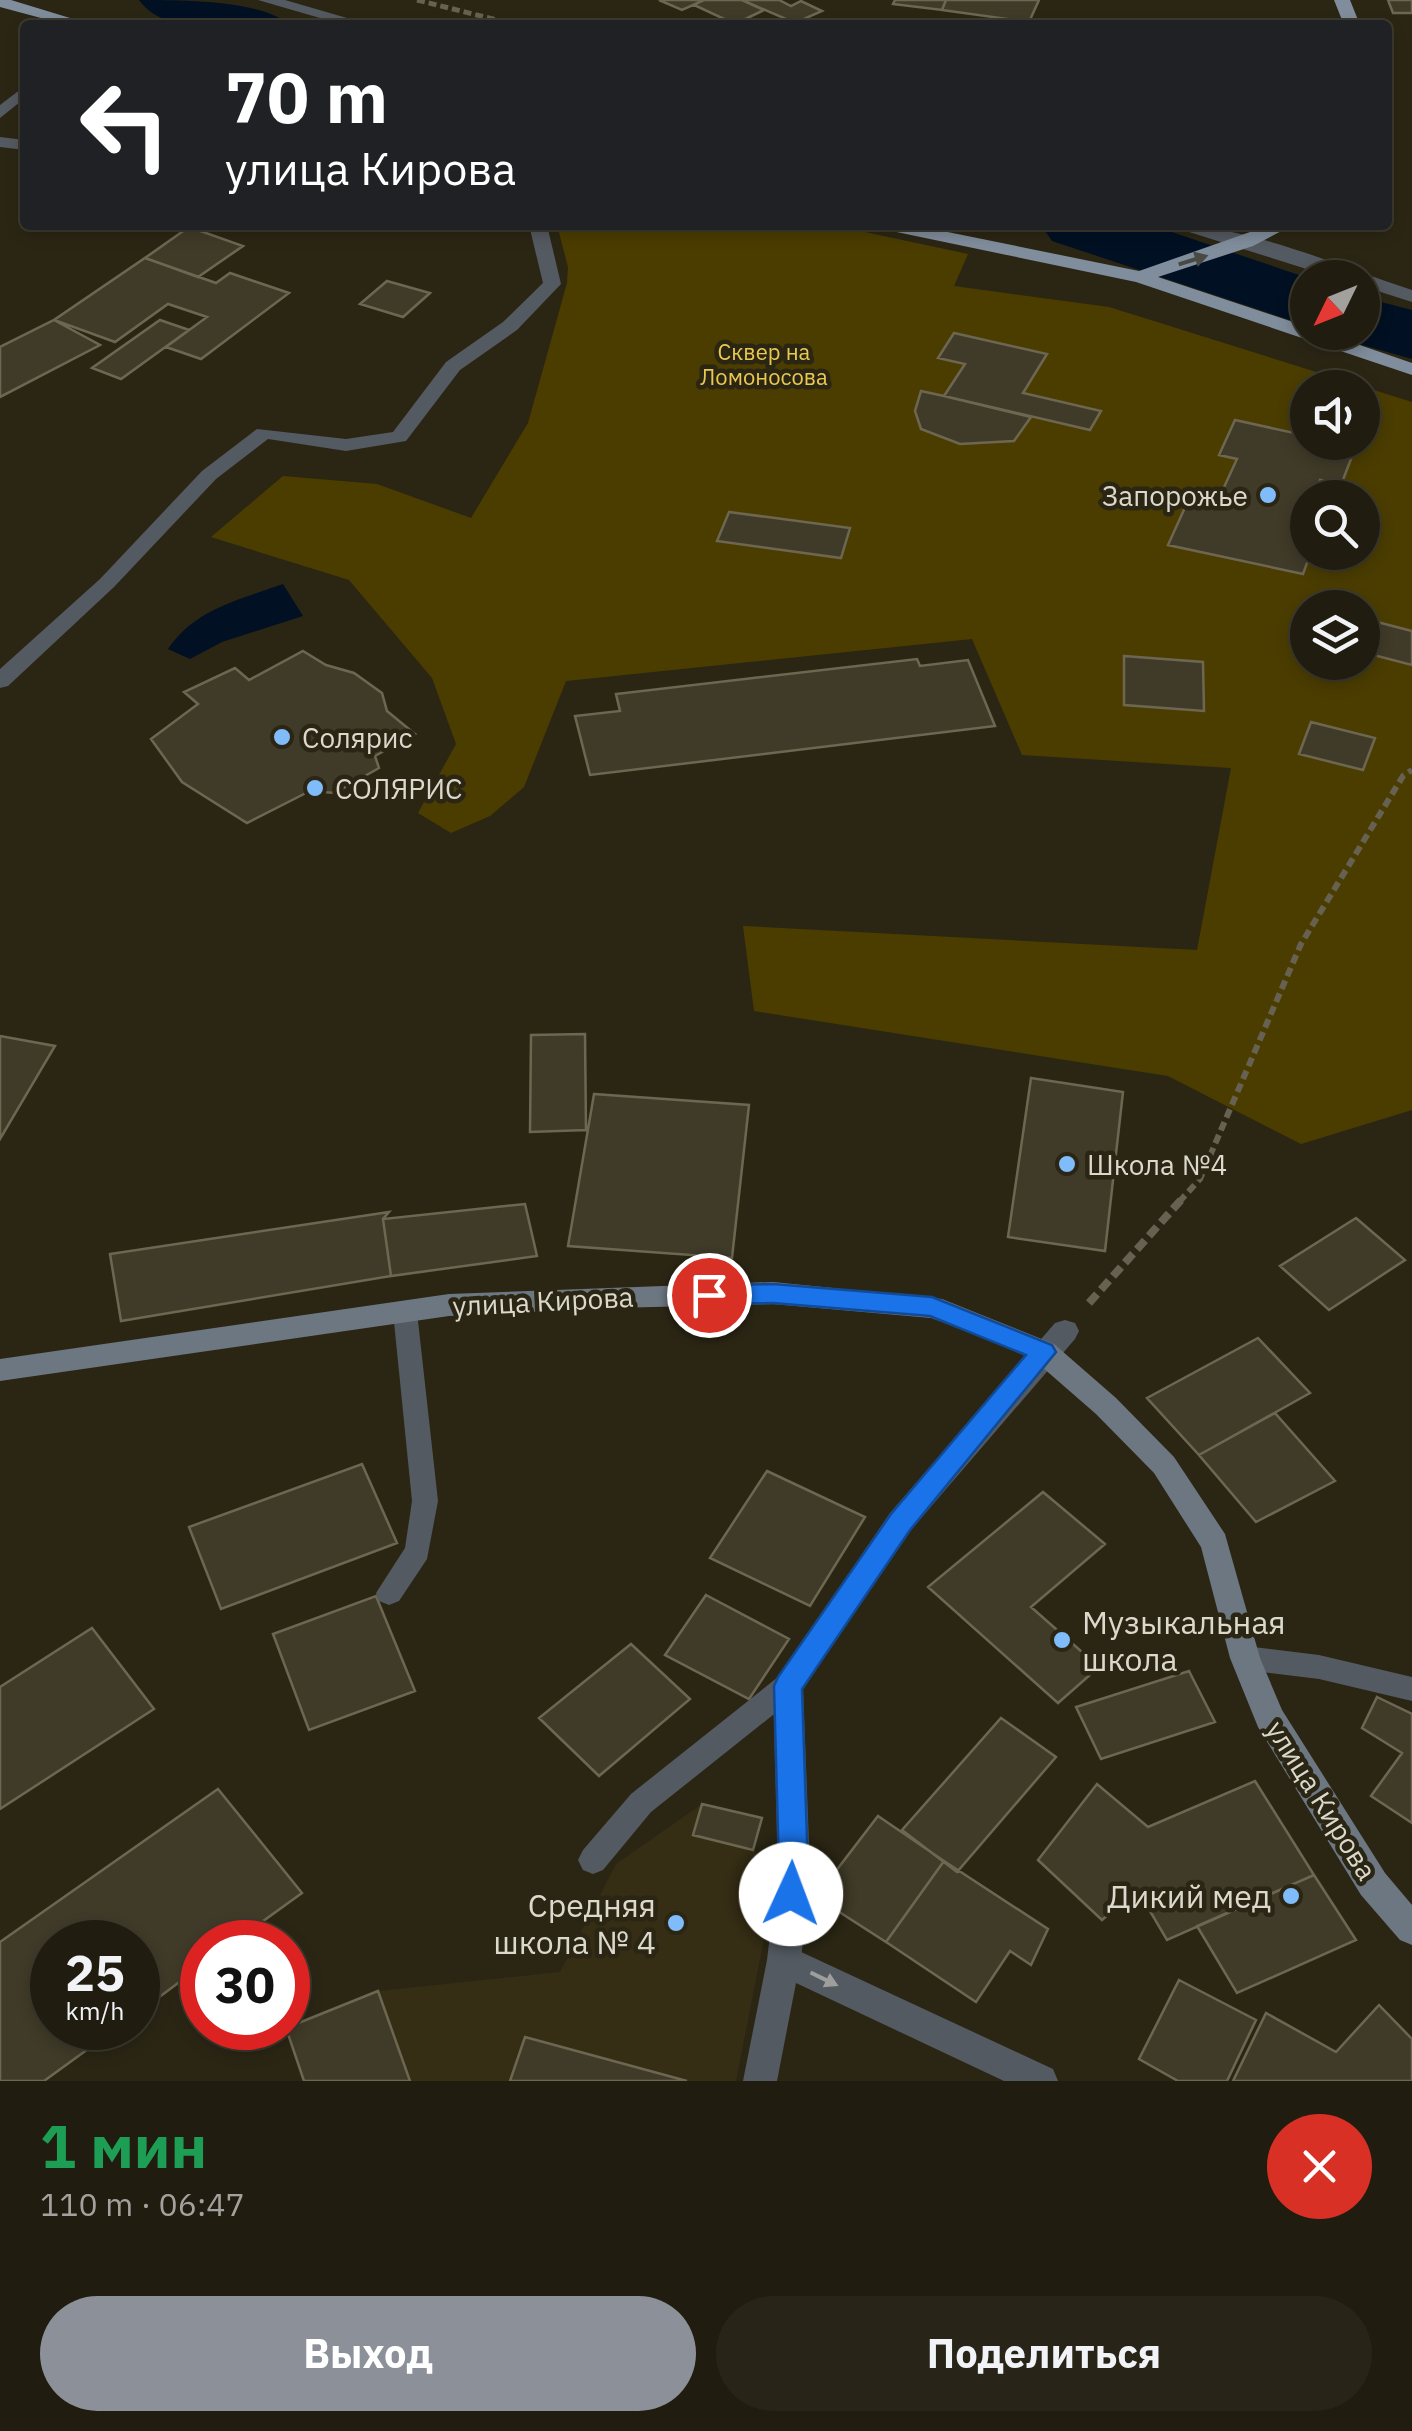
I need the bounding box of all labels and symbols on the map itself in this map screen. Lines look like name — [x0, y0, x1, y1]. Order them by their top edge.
one-way arrow — [1179, 252, 1209, 267]
north arrow — [1290, 260, 1380, 350]
park label: Сквер на Ломоносова — [700, 337, 828, 391]
place label: Запорожье — [1102, 477, 1248, 514]
marker: Запорожье — [1257, 484, 1279, 506]
place label: Солярис — [302, 719, 413, 756]
marker: Солярис — [271, 726, 293, 748]
place label: СОЛЯРИС — [335, 770, 462, 807]
marker: СОЛЯРИС — [304, 777, 326, 799]
place label: Школа №4 — [1087, 1146, 1227, 1183]
marker: Школа №4 — [1056, 1153, 1078, 1175]
pin — [667, 1253, 752, 1338]
street label: улица Кирова — [452, 1278, 635, 1324]
place label: Музыкальная школа — [1082, 1601, 1286, 1680]
marker: Музыкальная школа — [1051, 1629, 1073, 1651]
street label: улица Кирова — [1258, 1713, 1386, 1887]
position arrow — [739, 1842, 843, 1946]
place label: Дикий мед — [1107, 1875, 1271, 1917]
place label: Средняя школа № 4 — [493, 1884, 656, 1963]
marker: Дикий мед — [1280, 1885, 1302, 1907]
marker: Средняя школа № 4 — [665, 1912, 687, 1934]
speed limit sign: 30 — [180, 1920, 310, 2050]
one-way arrow — [809, 1970, 838, 1987]

